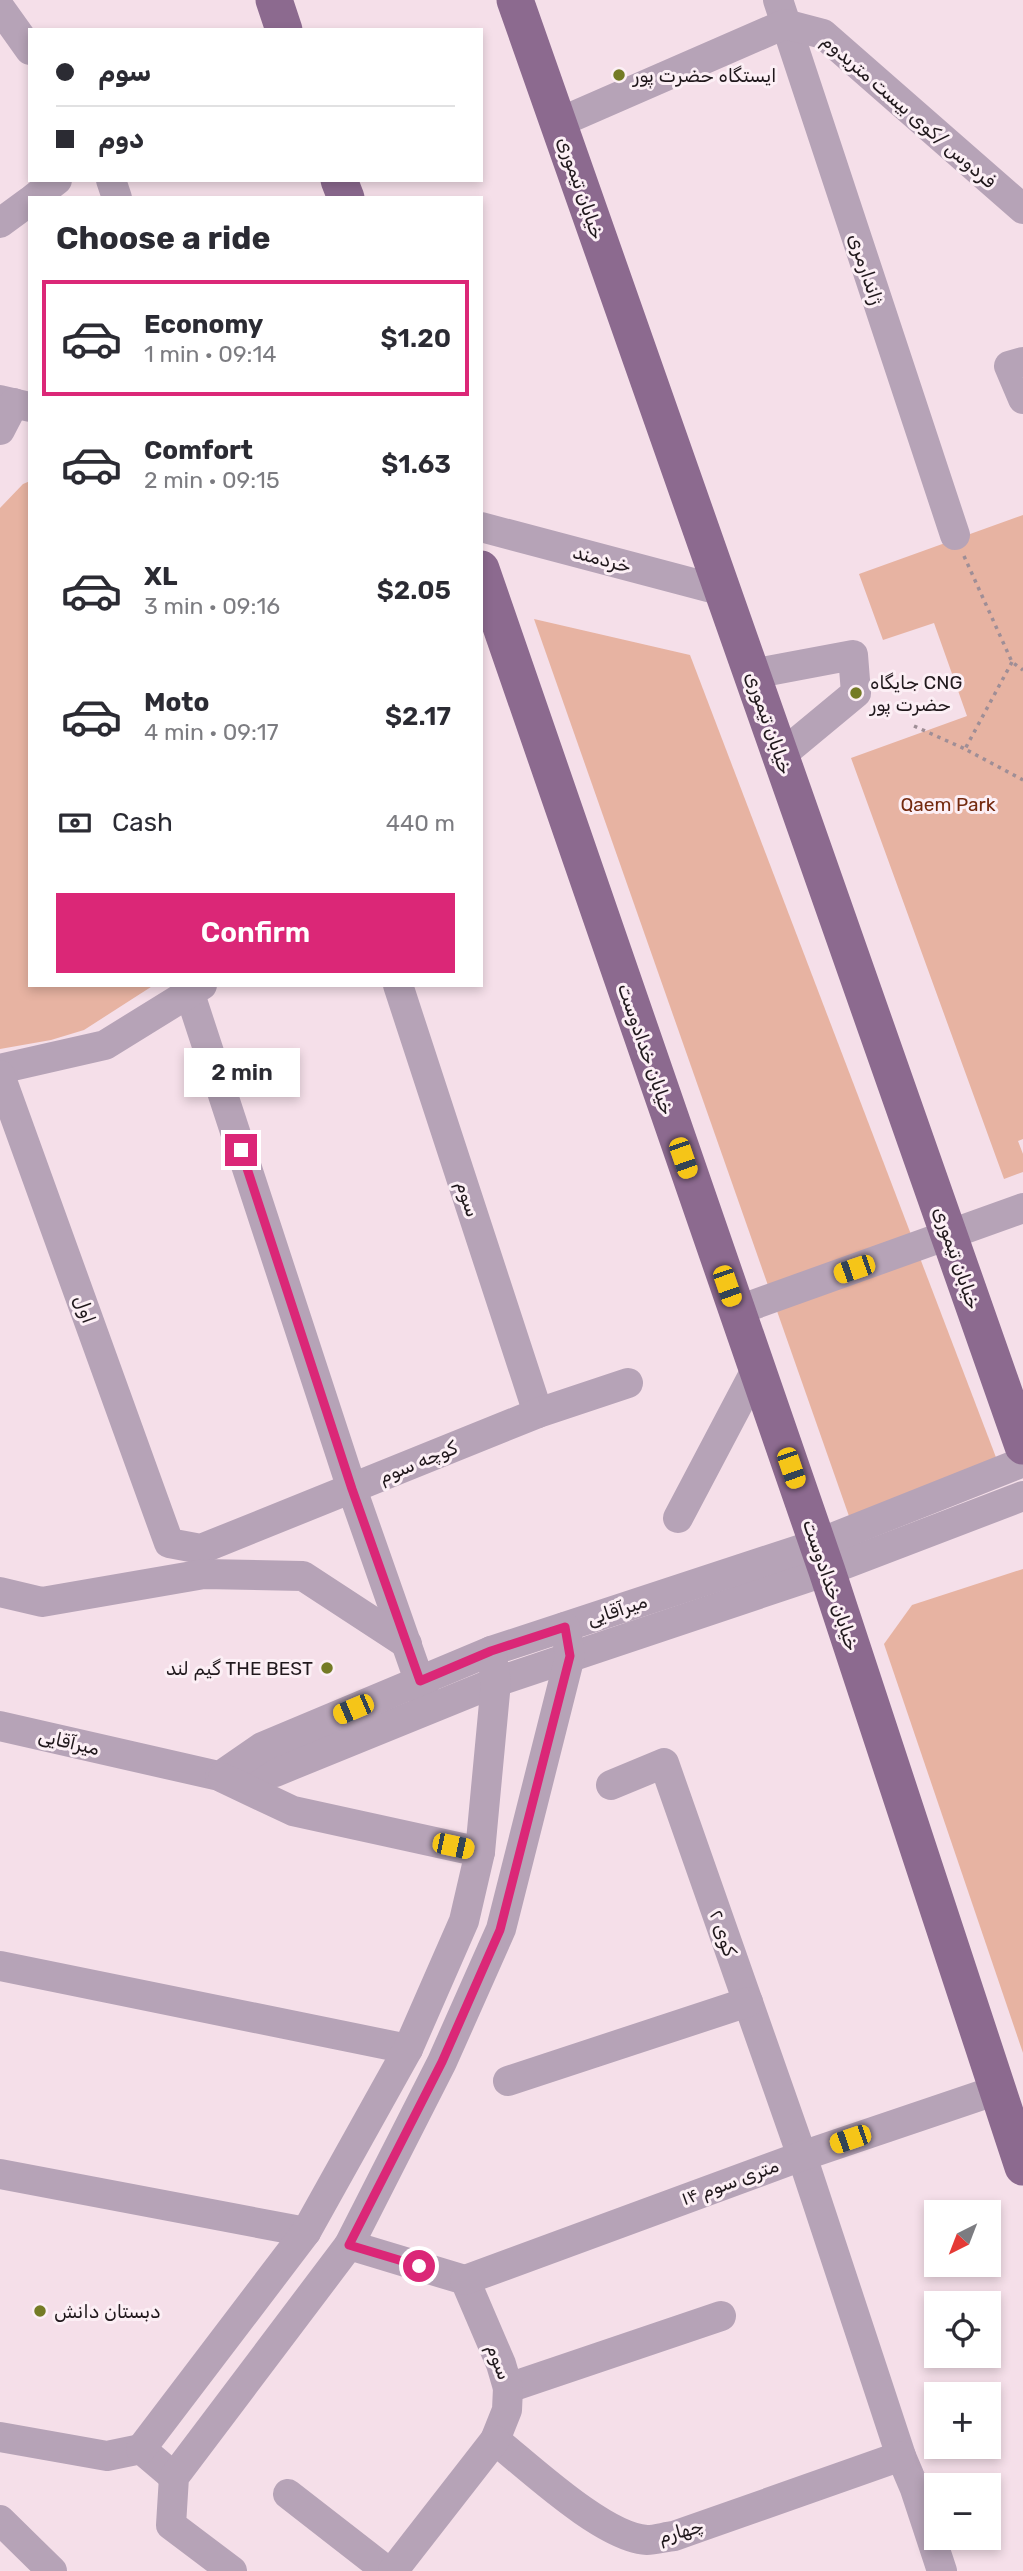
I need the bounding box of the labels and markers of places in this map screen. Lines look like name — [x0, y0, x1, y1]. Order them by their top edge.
place label: ایستگاه حضرت پور — [632, 64, 777, 89]
marker: ایستگاه حضرت پور — [611, 67, 627, 83]
place label: جایگاه CNG حضرت پور — [869, 671, 962, 718]
marker: جایگاه CNG حضرت پور — [848, 685, 864, 701]
place label: گیم لند THE BEST — [166, 1657, 313, 1681]
marker: گیم لند THE BEST — [319, 1660, 335, 1676]
place label: دبستان دانش — [54, 2300, 161, 2323]
marker: دبستان دانش — [32, 2303, 48, 2319]

